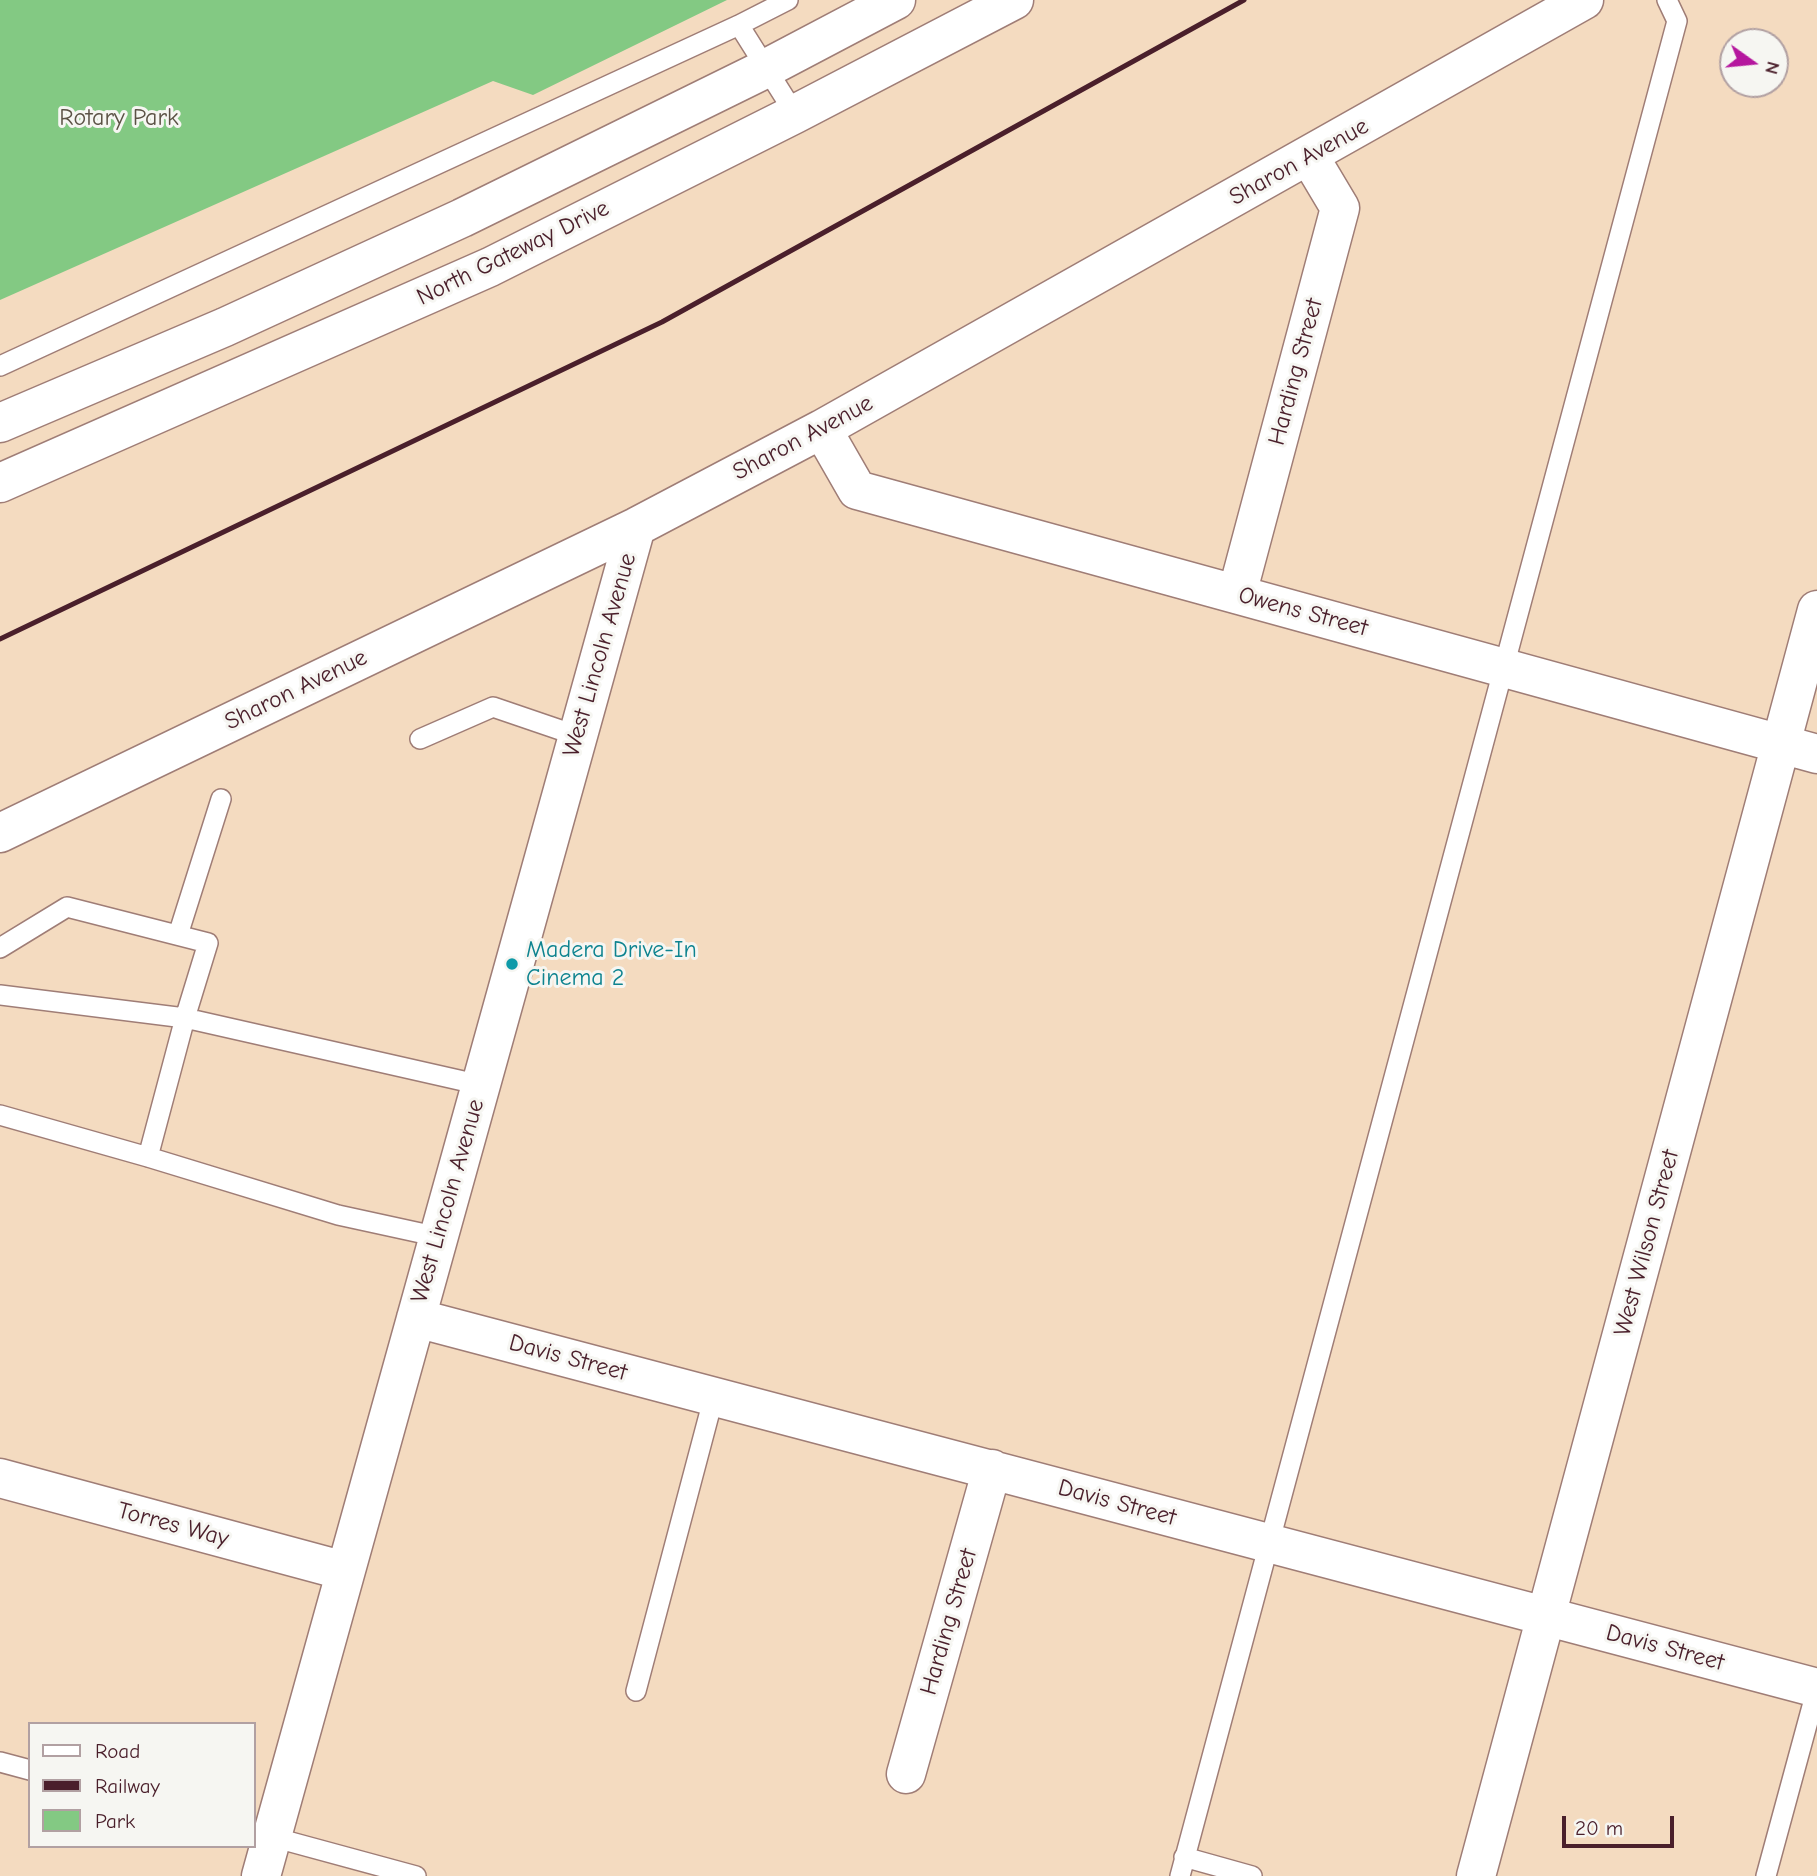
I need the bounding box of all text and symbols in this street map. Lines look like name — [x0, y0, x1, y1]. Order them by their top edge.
north arrow — [1719, 28, 1789, 98]
text: N — [1760, 59, 1785, 77]
park label: Rotary Park — [59, 104, 179, 132]
street label: Sharon Avenue — [1224, 112, 1374, 212]
street label: North Gateway Drive — [412, 194, 614, 312]
street label: Harding Street — [1263, 295, 1329, 449]
street label: Sharon Avenue — [728, 389, 878, 487]
street label: West Lincoln Avenue — [557, 550, 643, 760]
street label: Owens Street — [1235, 581, 1371, 643]
street label: Sharon Avenue — [220, 643, 372, 737]
place label: Madera Drive-In Cinema 2 — [526, 936, 697, 992]
marker: Madera Drive-In Cinema 2 — [504, 956, 520, 972]
street label: West Lincoln Avenue — [405, 1096, 491, 1306]
street label: West Wilson Street — [1608, 1147, 1686, 1339]
street label: Davis Street — [506, 1328, 630, 1388]
street label: Davis Street — [1055, 1473, 1179, 1533]
street label: Torres Way — [114, 1496, 232, 1554]
street label: Harding Street — [914, 1546, 984, 1698]
street label: Davis Street — [1603, 1618, 1727, 1678]
legend — [28, 1722, 256, 1848]
text: Road — [95, 1739, 140, 1763]
text: Railway — [95, 1774, 160, 1798]
scale bar — [1565, 1802, 1677, 1846]
text: Park — [95, 1809, 135, 1833]
text: 20 m — [1575, 1816, 1623, 1840]

